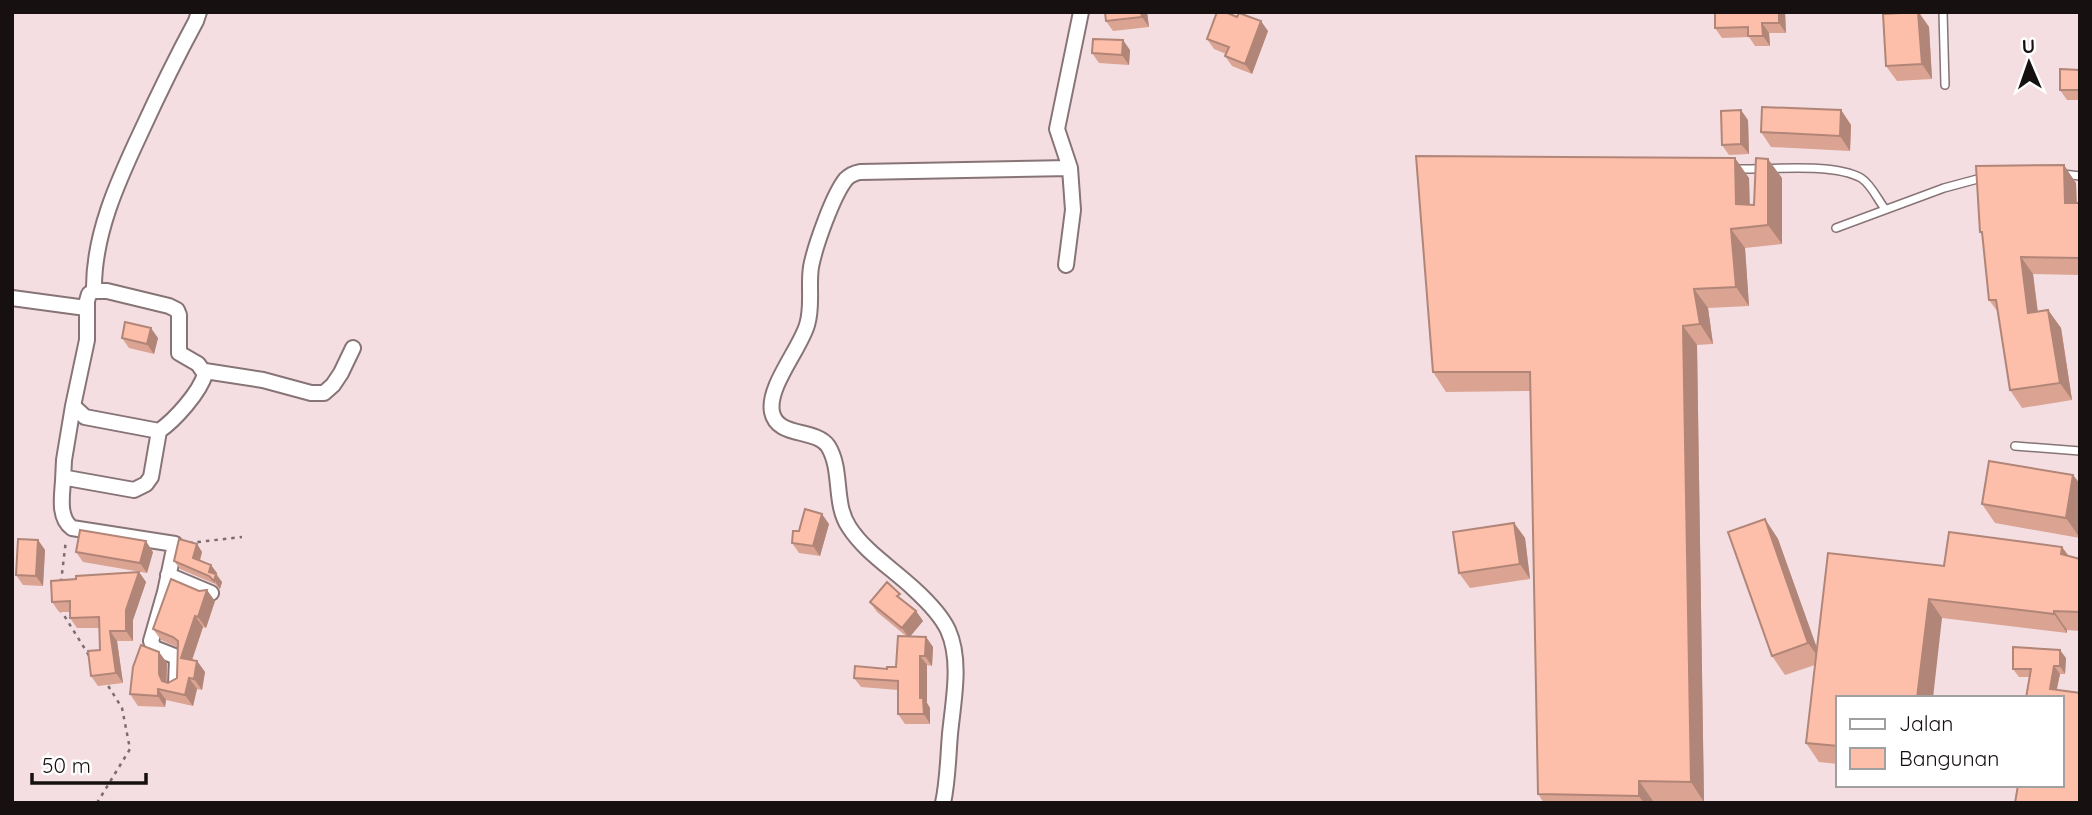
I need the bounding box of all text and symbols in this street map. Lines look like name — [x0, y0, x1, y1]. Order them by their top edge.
north arrow — [1994, 28, 2064, 98]
text: U — [2021, 34, 2036, 58]
legend — [1836, 696, 2064, 787]
text: Jalan — [1899, 710, 1953, 736]
scale bar — [32, 742, 145, 786]
text: Bangunan — [1899, 745, 1999, 771]
text: 50 m — [42, 752, 91, 778]

